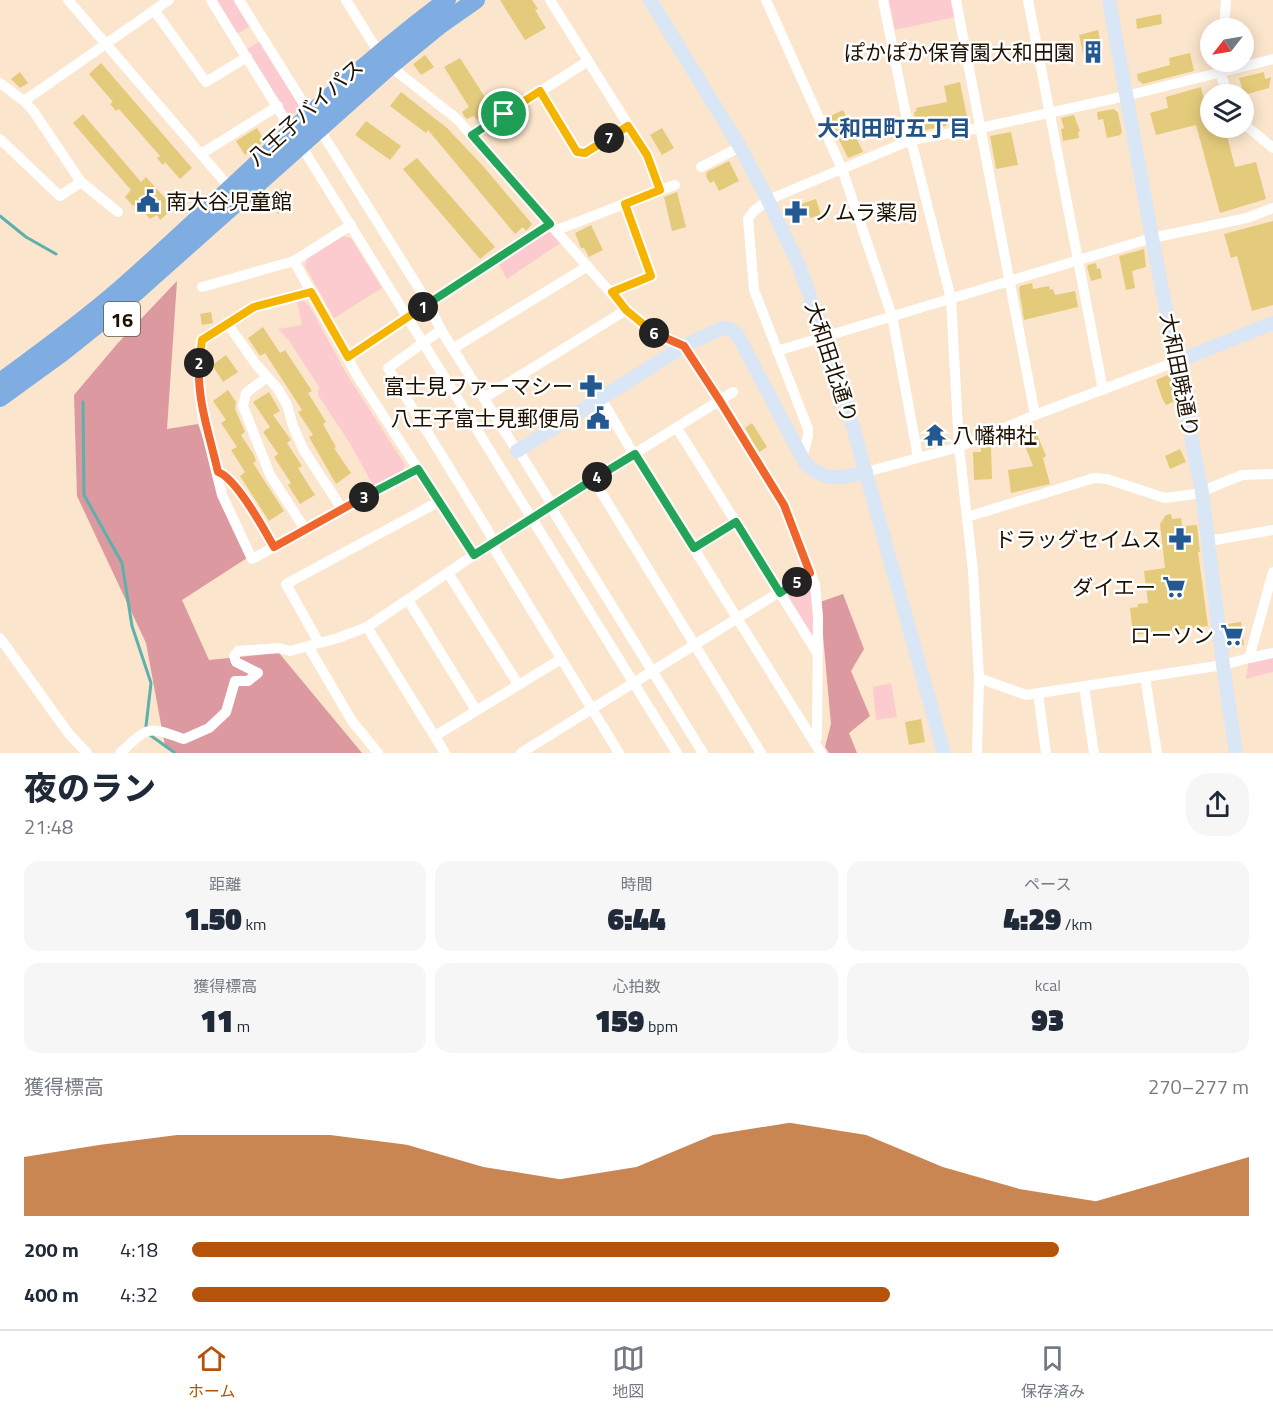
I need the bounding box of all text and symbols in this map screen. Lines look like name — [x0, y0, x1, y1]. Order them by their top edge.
north arrow — [1200, 18, 1254, 72]
map controls — [1200, 18, 1254, 138]
place label: ぽかぽか保育園大和田園 — [844, 36, 1075, 68]
building icon: ぽかぽか保育園大和田園 — [1080, 39, 1106, 65]
street label: 八王子バイパス — [240, 51, 370, 173]
button: layers — [1200, 84, 1254, 138]
pin — [478, 88, 529, 139]
icon: arrive — [487, 97, 520, 130]
district label: 大和田町五丁目 — [817, 111, 971, 145]
pin: 7 — [594, 123, 624, 153]
text: 7 — [605, 126, 613, 150]
place label: 南大谷児童館 — [166, 185, 292, 217]
public building icon: 南大谷児童館 — [135, 188, 161, 214]
place label: ノムラ薬局 — [814, 196, 918, 228]
pharmacy icon: ノムラ薬局 — [783, 199, 809, 225]
pin: 1 — [408, 292, 438, 322]
text: 1 — [419, 295, 427, 319]
street label: 大和田北通り — [797, 297, 867, 427]
road number: 16 — [104, 302, 140, 336]
street label: 大和田暁通り — [1152, 310, 1208, 440]
pin: 6 — [639, 318, 669, 348]
text: 6 — [650, 321, 658, 345]
pin: 2 — [184, 348, 214, 378]
text: 2 — [195, 351, 203, 375]
place label: 富士見ファーマシー — [384, 370, 573, 402]
pharmacy icon: 富士見ファーマシー — [578, 373, 604, 399]
place label: 八王子富士見郵便局 — [391, 402, 580, 434]
public building icon: 八王子富士見郵便局 — [585, 405, 611, 431]
place label: 八幡神社 — [953, 419, 1037, 451]
temple icon: 八幡神社 — [922, 422, 948, 448]
pin: 4 — [582, 462, 612, 492]
text: 4 — [593, 465, 601, 489]
pin: 3 — [349, 482, 379, 512]
text: 3 — [360, 485, 368, 509]
place label: ドラッグセイムス — [994, 523, 1162, 555]
pharmacy icon: ドラッグセイムス — [1167, 526, 1193, 552]
pin: 5 — [782, 567, 812, 597]
text: 5 — [793, 570, 801, 594]
place label: ダイエー — [1072, 571, 1156, 603]
supermarket icon: ダイエー — [1161, 574, 1187, 600]
place label: ローソン — [1130, 619, 1214, 651]
supermarket icon: ローソン — [1219, 622, 1245, 648]
text: 夜のラン — [24, 763, 156, 813]
button: share — [1186, 773, 1249, 836]
text: 21:48 — [24, 811, 73, 842]
text: 距離 — [209, 872, 241, 896]
text: 時間 — [620, 872, 653, 896]
text: ペース — [1024, 872, 1071, 896]
text: 1.50 — [184, 896, 242, 942]
text: 6:44 — [607, 896, 666, 942]
text: 4:29 — [1003, 896, 1061, 942]
text: km — [242, 912, 266, 936]
text: /km — [1061, 912, 1092, 936]
text: kcal — [1035, 973, 1061, 997]
text: 獲得標高 — [193, 974, 257, 998]
text: 心拍数 — [612, 974, 661, 998]
text: 93 — [1031, 997, 1064, 1043]
text: 11 — [200, 998, 233, 1044]
text: 159 — [595, 998, 644, 1044]
text: m — [233, 1014, 250, 1038]
text: bpm — [644, 1014, 678, 1038]
text: 獲得標高 — [24, 1071, 104, 1102]
text: 270–277 m — [1148, 1071, 1249, 1102]
text: 200 m — [24, 1234, 79, 1265]
text: 4:18 — [120, 1234, 158, 1265]
text: 400 m — [24, 1279, 79, 1310]
text: 4:32 — [120, 1279, 158, 1310]
tab: ホーム — [188, 1342, 236, 1403]
tab: 地図 — [612, 1342, 645, 1403]
tab: 保存済み — [1021, 1342, 1085, 1403]

